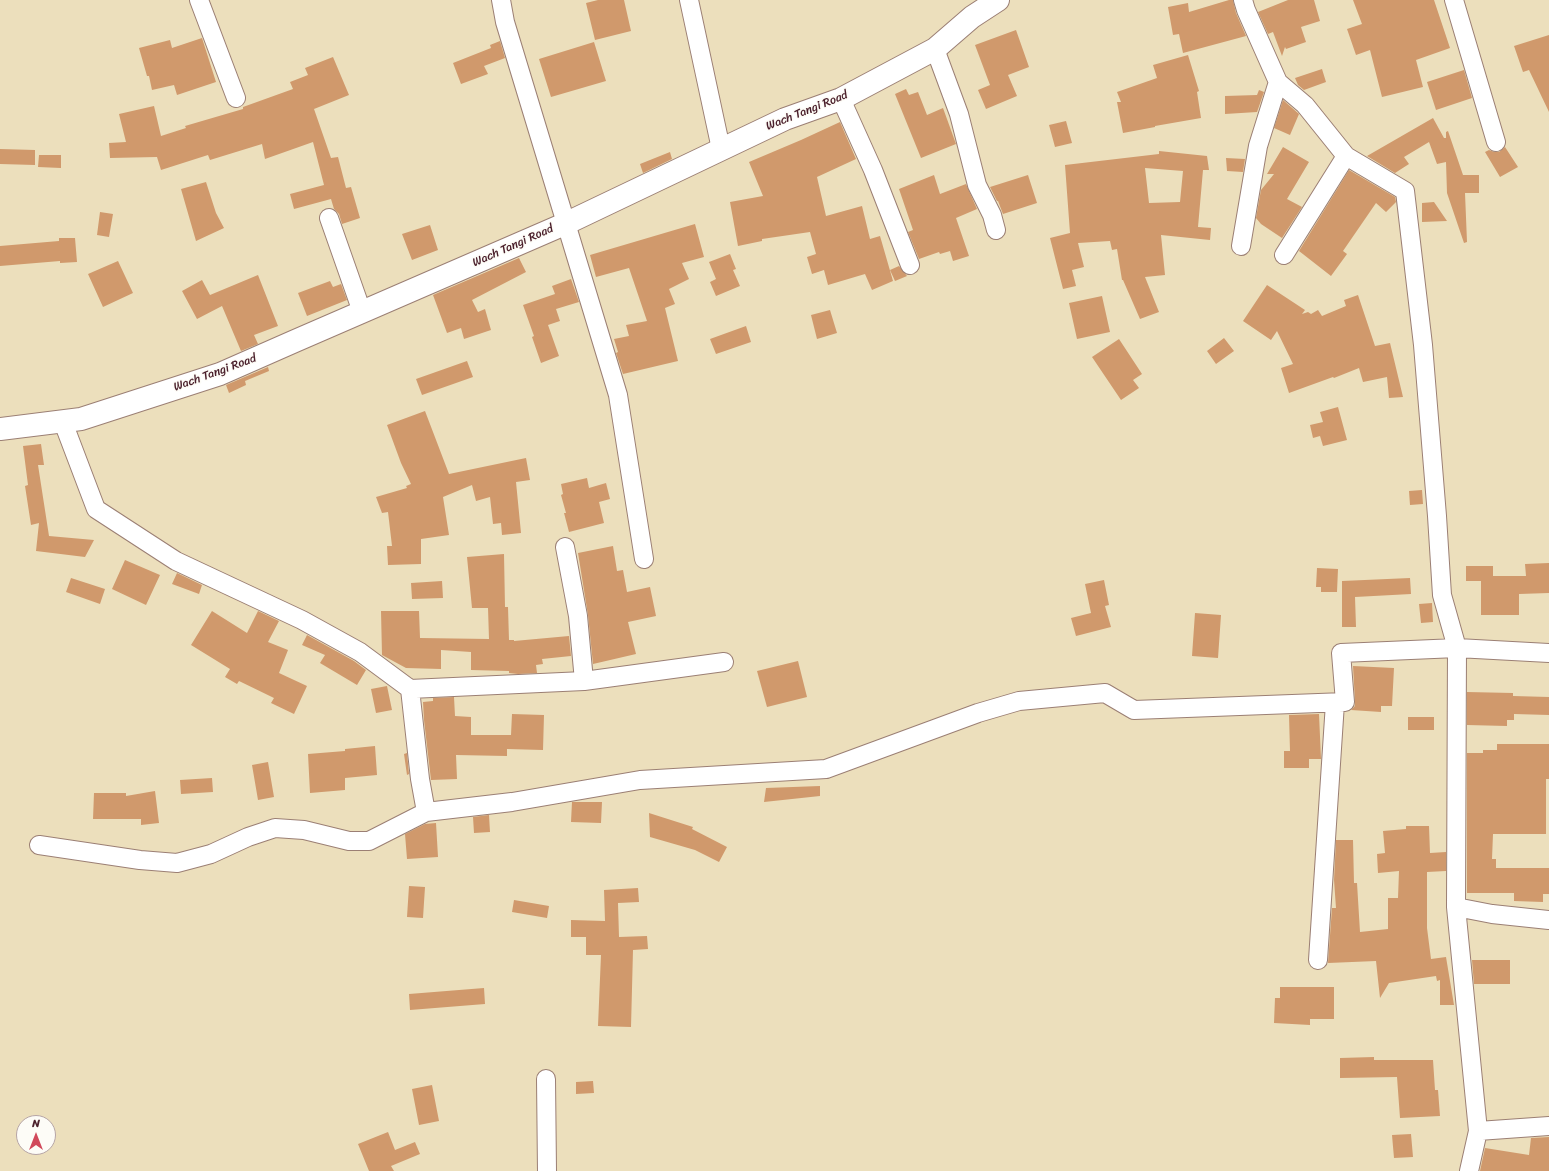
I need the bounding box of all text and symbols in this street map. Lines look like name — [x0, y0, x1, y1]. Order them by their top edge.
street label: Wach Tangi Road — [764, 88, 850, 134]
street label: Wach Tangi Road — [470, 222, 556, 270]
street label: Wach Tangi Road — [172, 351, 258, 395]
text: N — [32, 1114, 40, 1133]
north arrow — [16, 1115, 56, 1155]

